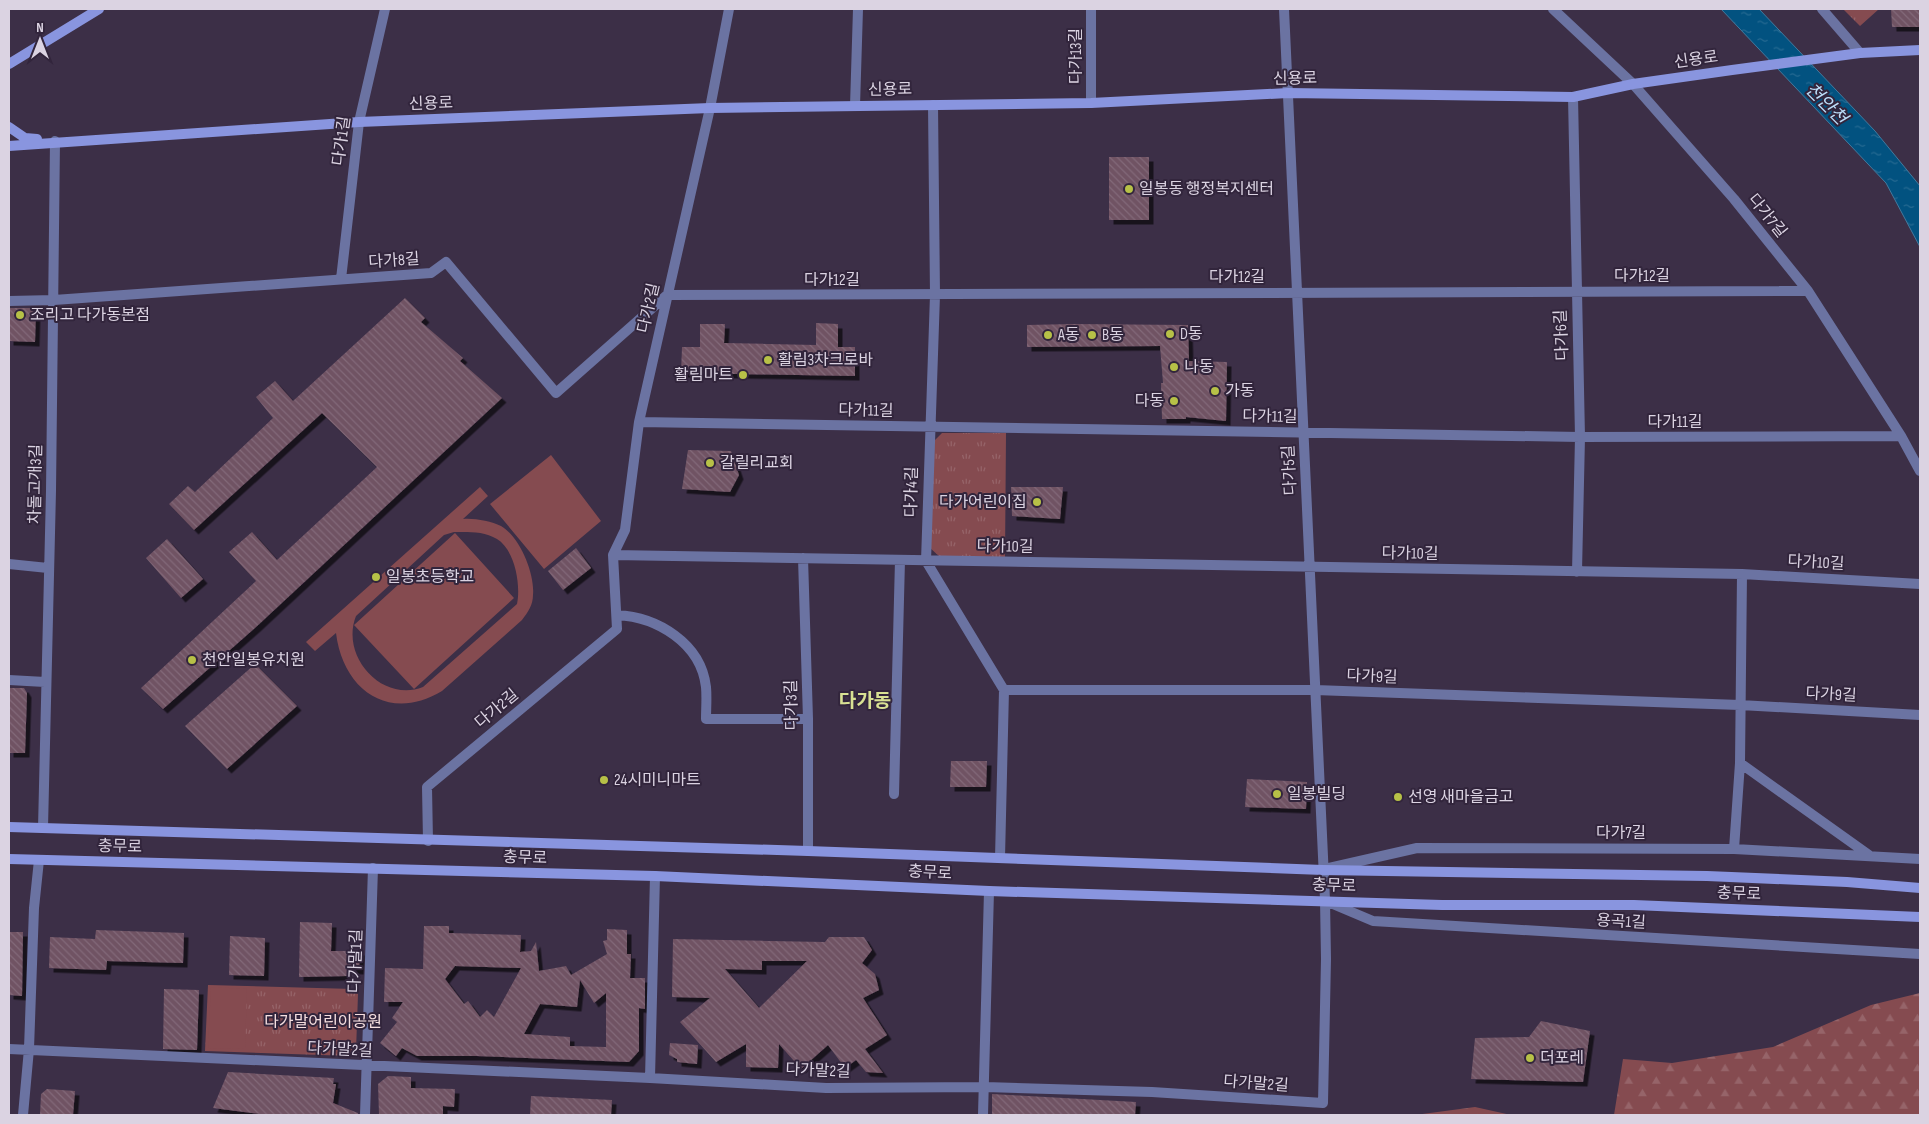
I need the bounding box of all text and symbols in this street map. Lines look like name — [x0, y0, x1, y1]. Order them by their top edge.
north arrow — [15, 15, 65, 65]
text: N — [36, 19, 44, 36]
street label: 다가13길 — [1067, 28, 1086, 84]
street label: 신용로 — [1673, 47, 1719, 72]
street label: 신용로 — [1273, 69, 1318, 89]
water label: 천안천 — [1801, 79, 1853, 131]
street label: 신용로 — [868, 80, 913, 100]
street label: 신용로 — [409, 94, 454, 114]
street label: 다가1길 — [329, 115, 355, 167]
place label: 일봉동 행정복지센터 — [1139, 180, 1274, 199]
marker: 일봉동 행정복지센터 — [1123, 183, 1135, 195]
street label: 다가7길 — [1744, 190, 1790, 242]
street label: 다가8길 — [368, 250, 420, 272]
street label: 다가12길 — [1614, 267, 1670, 286]
street label: 다가12길 — [1209, 268, 1265, 287]
street label: 다가12길 — [804, 271, 860, 290]
street label: 다가2길 — [634, 281, 664, 335]
place label: 조리고 다가동본점 — [30, 306, 150, 325]
marker: 조리고 다가동본점 — [14, 309, 26, 321]
street label: 다가6길 — [1552, 309, 1572, 361]
place label: D동 — [1180, 325, 1203, 344]
place label: A동 — [1057, 326, 1080, 345]
place label: B동 — [1102, 326, 1124, 345]
marker: D동 — [1164, 328, 1176, 340]
marker: A동 — [1042, 329, 1054, 341]
marker: B동 — [1086, 329, 1098, 341]
place label: 활림3차크로바 — [778, 351, 873, 370]
marker: 활림3차크로바 — [762, 354, 774, 366]
place label: 나동 — [1184, 358, 1214, 377]
marker: 나동 — [1168, 361, 1180, 373]
place label: 활림마트 — [674, 366, 733, 385]
marker: 활림마트 — [737, 369, 749, 381]
place label: 가동 — [1225, 382, 1255, 401]
marker: 가동 — [1209, 385, 1221, 397]
place label: 다동 — [1135, 392, 1164, 411]
marker: 다동 — [1168, 395, 1180, 407]
street label: 다가11길 — [838, 401, 894, 421]
street label: 다가11길 — [1242, 407, 1298, 427]
street label: 다가11길 — [1647, 413, 1703, 432]
street label: 차돌고개3길 — [26, 444, 46, 524]
street label: 다가5길 — [1279, 444, 1301, 496]
place label: 갈릴리교회 — [720, 454, 794, 473]
marker: 갈릴리교회 — [704, 457, 716, 469]
street label: 다가4길 — [902, 466, 922, 518]
place label: 다가어린이집 — [939, 493, 1027, 512]
marker: 다가어린이집 — [1031, 496, 1043, 508]
street label: 다가10길 — [976, 537, 1034, 557]
street label: 다가10길 — [1381, 544, 1439, 564]
street label: 다가10길 — [1787, 552, 1845, 574]
place label: 일봉초등학교 — [386, 568, 474, 587]
marker: 일봉초등학교 — [370, 571, 382, 583]
place label: 천안일봉유치원 — [202, 651, 305, 670]
marker: 천안일봉유치원 — [186, 654, 198, 666]
street label: 다가9길 — [1346, 667, 1398, 687]
street label: 다가3길 — [782, 679, 802, 731]
street label: 다가9길 — [1805, 684, 1857, 706]
street label: 다가2길 — [471, 685, 523, 733]
district label: 다가동 — [839, 690, 891, 713]
place label: 24시미니마트 — [614, 771, 701, 790]
marker: 24시미니마트 — [598, 774, 610, 786]
place label: 일봉빌딩 — [1287, 785, 1346, 804]
marker: 일봉빌딩 — [1271, 788, 1283, 800]
place label: 선영 새마을금고 — [1408, 788, 1514, 807]
marker: 선영 새마을금고 — [1392, 791, 1404, 803]
street label: 다가7길 — [1596, 824, 1646, 843]
street label: 충무로 — [98, 837, 143, 857]
street label: 충무로 — [503, 848, 548, 868]
street label: 충무로 — [907, 862, 953, 884]
street label: 충무로 — [1312, 876, 1357, 896]
street label: 충무로 — [1717, 884, 1762, 904]
street label: 용곡1길 — [1596, 911, 1646, 933]
street label: 다가말1길 — [345, 928, 367, 994]
park label: 다가말어린이공원 — [264, 1013, 382, 1032]
street label: 다가말2길 — [307, 1039, 373, 1061]
place label: 더포레 — [1540, 1049, 1584, 1068]
marker: 더포레 — [1524, 1052, 1536, 1064]
street label: 다가말2길 — [785, 1060, 851, 1082]
street label: 다가말2길 — [1223, 1072, 1289, 1096]

